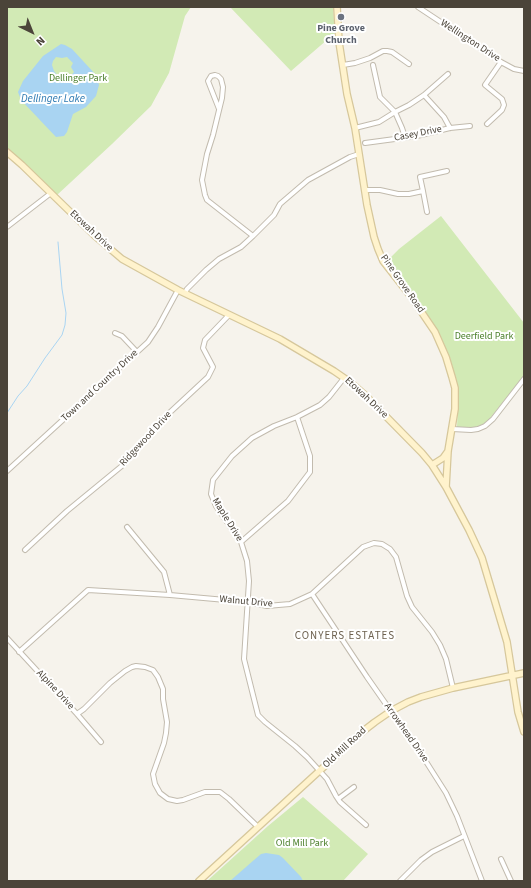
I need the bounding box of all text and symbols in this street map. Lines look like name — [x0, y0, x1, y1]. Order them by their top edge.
north arrow — [12, 12, 52, 52]
marker: Pine Grove Church — [336, 12, 346, 22]
street label: Wellington Drive — [438, 17, 502, 65]
place label: Pine Grove Church — [317, 23, 365, 46]
text: N — [33, 33, 48, 49]
park label: Dellinger Park — [49, 73, 107, 85]
water label: Dellinger Lake — [21, 93, 85, 107]
street label: Casey Drive — [393, 124, 443, 144]
street label: Etowah Drive — [67, 208, 115, 254]
street label: Pine Grove Road — [377, 252, 427, 316]
park label: Deerfield Park — [455, 331, 513, 343]
street label: Town and Country Drive — [59, 347, 141, 425]
street label: Etowah Drive — [342, 375, 390, 421]
street label: Ridgewood Drive — [117, 409, 175, 469]
street label: Maple Drive — [209, 496, 245, 544]
street label: Walnut Drive — [219, 594, 273, 610]
district label: CONYERS ESTATES — [295, 630, 395, 644]
street label: Alpine Drive — [34, 668, 76, 712]
street label: Arrowhead Drive — [381, 701, 431, 765]
street label: Old Mill Road — [321, 725, 369, 771]
park label: Old Mill Park — [276, 838, 328, 850]

